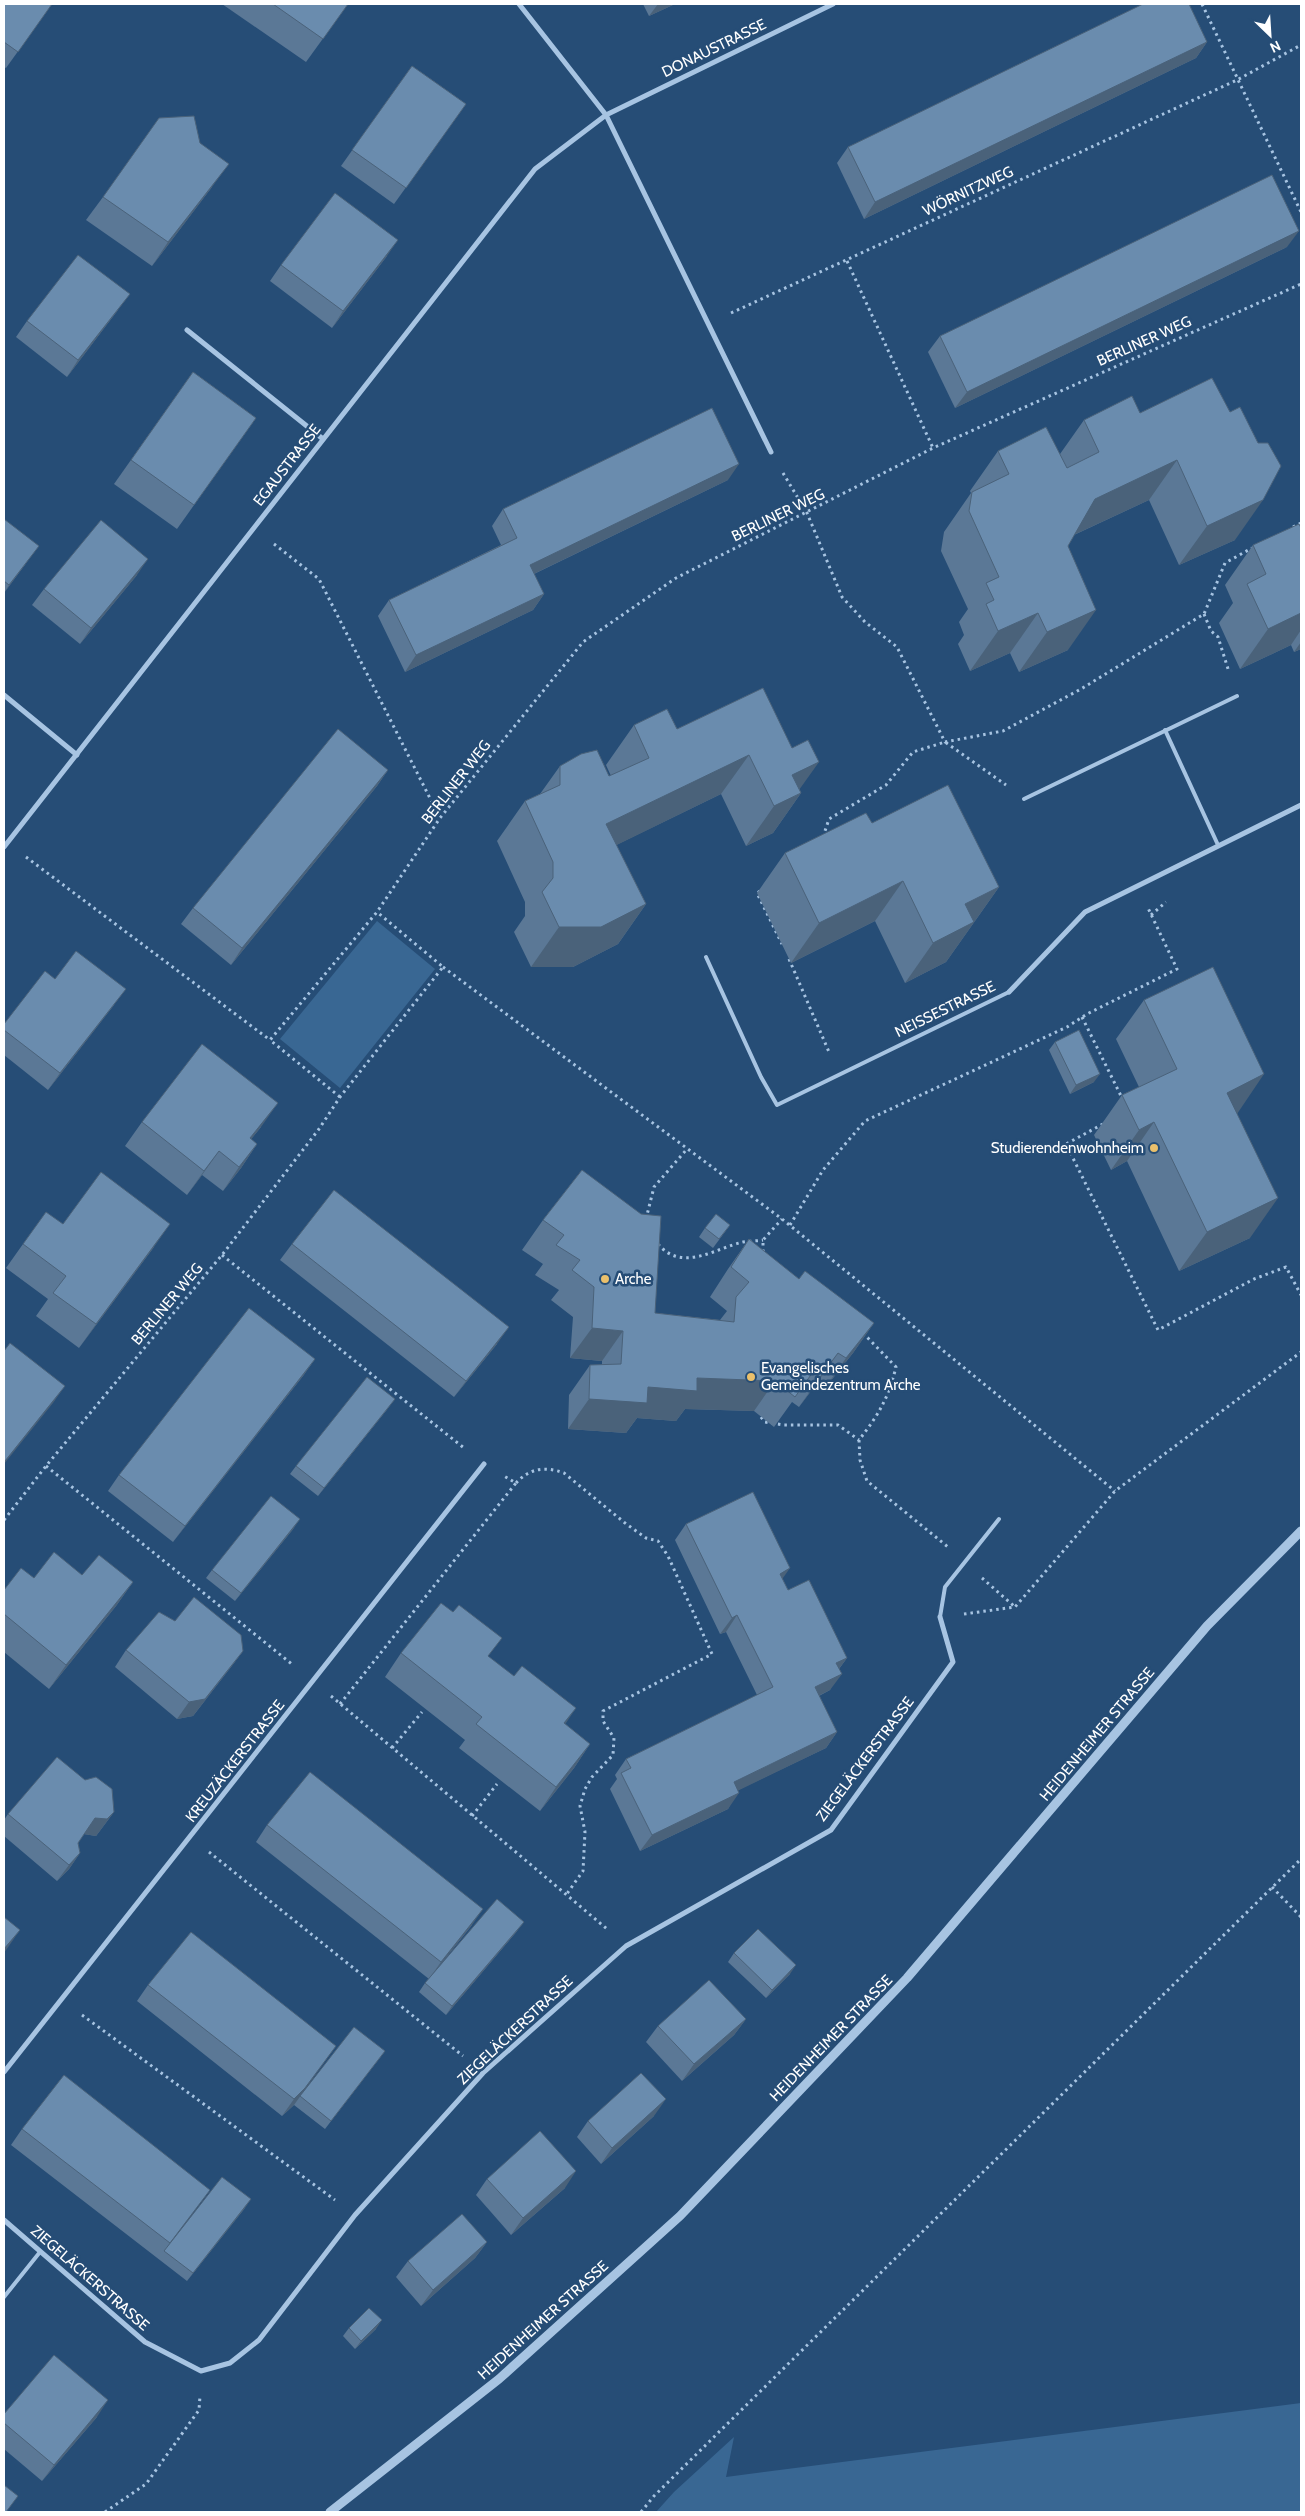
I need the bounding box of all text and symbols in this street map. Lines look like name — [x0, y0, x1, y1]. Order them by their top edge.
north arrow — [1245, 10, 1295, 60]
street label: DONAUSTRASSE — [659, 15, 769, 81]
text: N — [1267, 37, 1284, 57]
street label: WÖRNITZWEG — [920, 162, 1016, 220]
street label: BERLINER WEG — [1094, 312, 1194, 370]
street label: EGAUSTRASSE — [249, 420, 325, 510]
street label: BERLINER WEG — [729, 485, 827, 545]
street label: BERLINER WEG — [418, 737, 494, 827]
street label: NEISSESTRASSE — [892, 977, 998, 1041]
place label: Studierendenwohnheim — [991, 1139, 1144, 1157]
marker: Studierendenwohnheim — [1148, 1142, 1160, 1154]
street label: BERLINER WEG — [128, 1259, 206, 1349]
place label: Arche — [615, 1270, 652, 1288]
marker: Arche — [599, 1273, 611, 1285]
place label: Evangelisches Gemeindezentrum Arche — [761, 1359, 921, 1394]
marker: Evangelisches Gemeindezentrum Arche — [745, 1371, 757, 1383]
street label: HEIDENHEIMER STRASSE — [1036, 1664, 1158, 1804]
street label: ZIEGELÄCKERSTRASSE — [812, 1693, 918, 1825]
street label: KREUZÄCKERSTRASSE — [182, 1696, 288, 1826]
street label: HEIDENHEIMER STRASSE — [766, 1971, 896, 2105]
street label: ZIEGELÄCKERSTRASSE — [454, 1972, 576, 2088]
street label: ZIEGELÄCKERSTRASSE — [27, 2222, 153, 2334]
street label: HEIDENHEIMER STRASSE — [474, 2257, 612, 2383]

